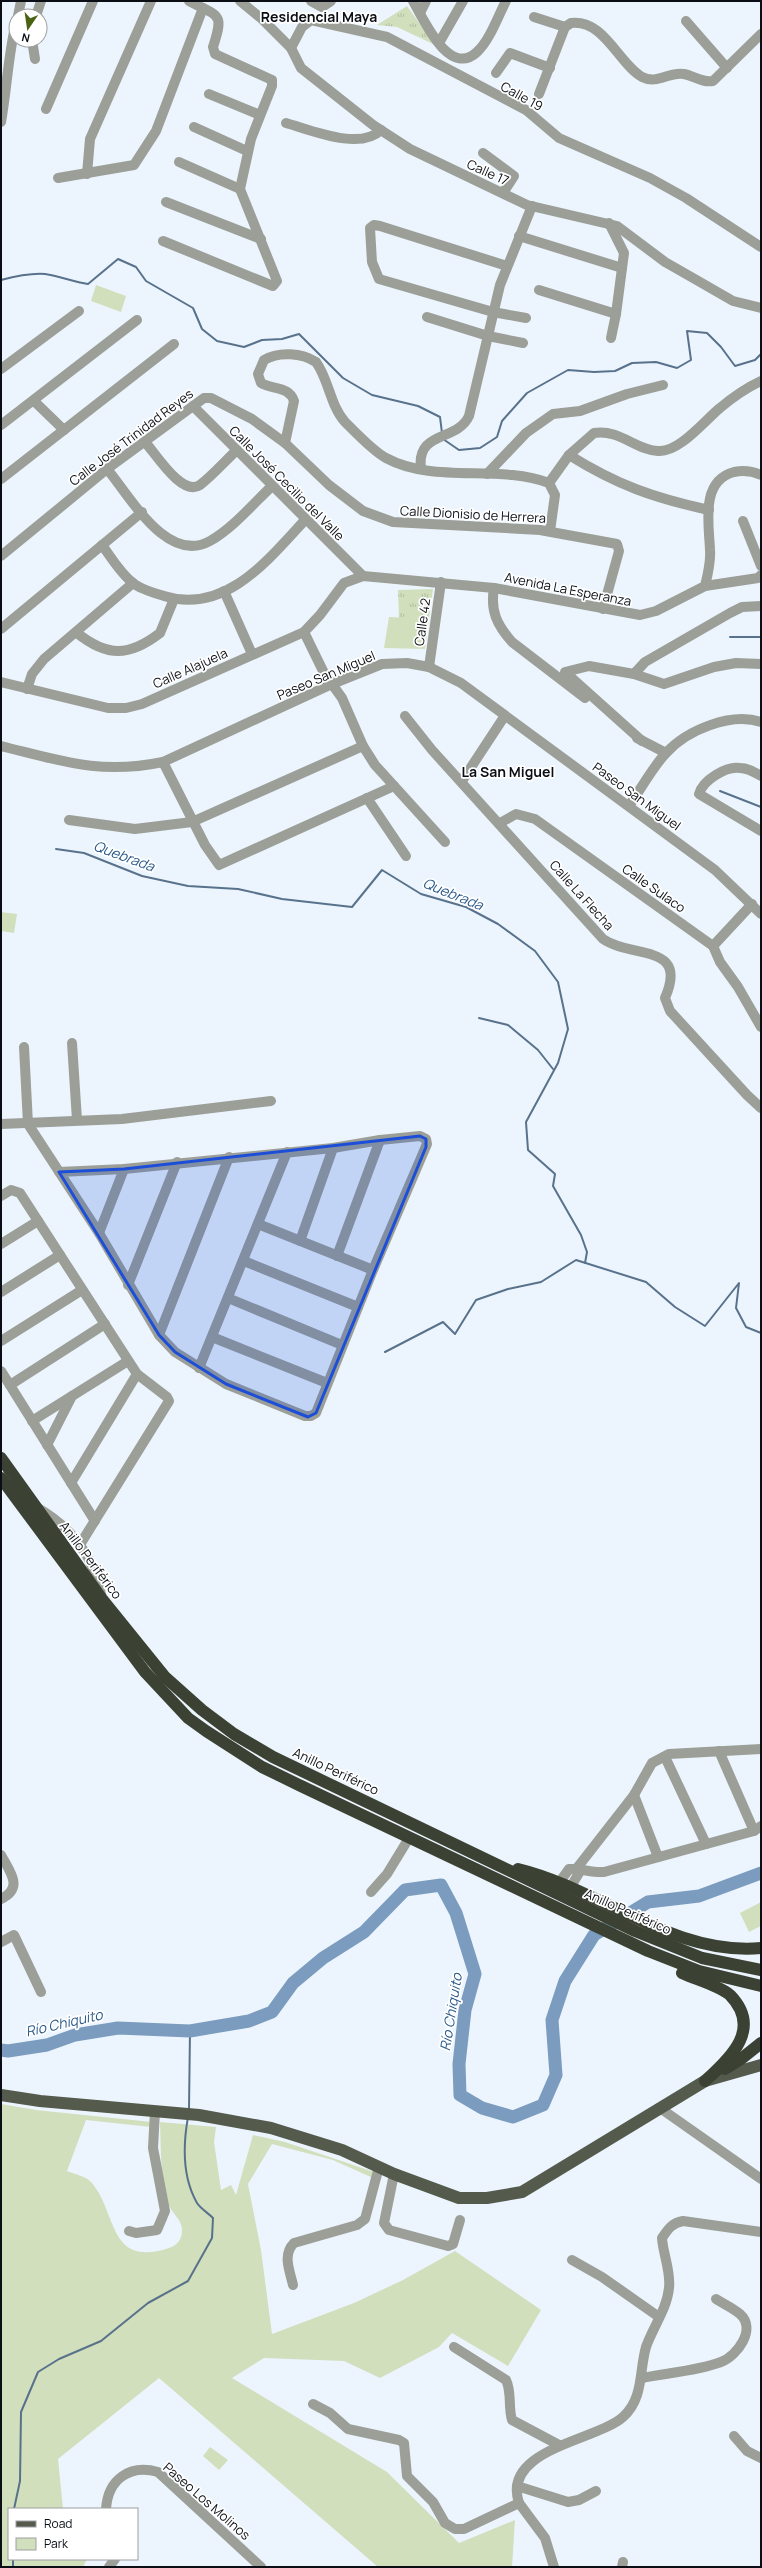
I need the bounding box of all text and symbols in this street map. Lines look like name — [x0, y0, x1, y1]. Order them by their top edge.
district label: Residencial Maya — [261, 7, 377, 26]
north arrow — [8, 8, 48, 48]
text: N — [20, 30, 31, 46]
street label: Calle 19 — [498, 77, 546, 115]
street label: Calle 17 — [464, 155, 512, 189]
street label: Calle José Trinidad Reyes — [65, 384, 197, 490]
street label: Calle José Cecilio del Valle — [226, 422, 349, 545]
street label: Calle Dionisio de Herrera — [400, 501, 546, 527]
street label: Avenida La Esperanza — [503, 568, 633, 610]
street label: Calle 42 — [410, 597, 434, 647]
street label: Calle Alajuela — [150, 643, 230, 693]
street label: Paseo San Miguel — [274, 646, 378, 704]
street label: Paseo San Miguel — [589, 758, 685, 834]
district label: La San Miguel — [462, 762, 554, 781]
water label: Quebrada — [91, 836, 158, 876]
street label: Calle La Flecha — [546, 856, 618, 934]
street label: Calle Sulaco — [619, 860, 690, 917]
water label: Quebrada — [420, 873, 487, 915]
street label: Anillo Periférico — [56, 1517, 126, 1603]
street label: Anillo Periférico — [290, 1743, 382, 1799]
street label: Anillo Periférico — [582, 1884, 674, 1938]
water label: Río Chiquito — [435, 1971, 466, 2052]
water label: Río Chiquito — [24, 2004, 105, 2041]
street label: Paseo Los Molinos — [160, 2458, 255, 2544]
legend — [8, 2508, 138, 2560]
text: Road — [44, 2515, 72, 2532]
text: Park — [44, 2535, 69, 2552]

